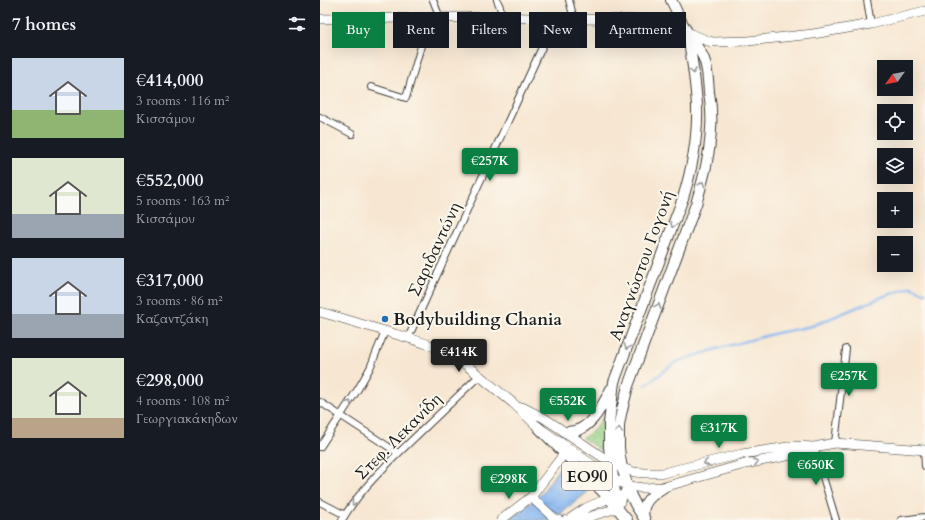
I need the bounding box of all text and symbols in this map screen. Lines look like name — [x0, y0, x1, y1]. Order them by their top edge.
chip: Buy — [332, 12, 385, 48]
chip: Rent — [393, 12, 449, 48]
chip: Filters — [457, 12, 521, 48]
chip: New — [529, 12, 587, 48]
chip: Apartment — [595, 12, 686, 48]
text: 7 homes — [12, 13, 76, 36]
icon: filters — [286, 13, 308, 35]
north arrow — [877, 60, 913, 96]
map controls — [877, 60, 913, 272]
one-way arrow — [688, 68, 697, 74]
text: €414,000 — [136, 69, 203, 92]
icon: home — [44, 74, 92, 122]
text: 3 rooms · 116 m² — [136, 92, 229, 110]
button: locate — [877, 104, 913, 140]
text: Κισσάμου — [136, 110, 195, 128]
pin: €257K — [462, 148, 518, 182]
button: layers — [877, 148, 913, 184]
text: €257K — [471, 152, 509, 170]
text: €552,000 — [136, 169, 203, 192]
icon: home — [44, 174, 92, 222]
one-way arrow — [697, 180, 706, 187]
street label: Αναγνώστου Γογονή — [603, 187, 679, 344]
text: 5 rooms · 163 m² — [136, 192, 229, 210]
button: + — [877, 192, 913, 228]
street label: Σαριδαντώνη — [403, 198, 466, 300]
text: Κισσάμου — [136, 210, 195, 228]
one-way arrow — [669, 221, 678, 228]
button: − — [877, 236, 913, 272]
text: €317,000 — [136, 269, 203, 292]
icon: home — [44, 274, 92, 322]
text: 3 rooms · 86 m² — [136, 292, 223, 310]
one-way arrow — [653, 303, 661, 310]
place label: Bodybuilding Chania — [393, 308, 562, 331]
text: Καζαντζάκη — [136, 310, 208, 328]
marker: Bodybuilding Chania — [380, 314, 390, 324]
pin: €414K — [431, 339, 487, 373]
text: €414K — [440, 343, 478, 361]
one-way arrow — [624, 343, 632, 350]
pin: €257K — [821, 363, 877, 397]
text: €257K — [830, 367, 868, 385]
text: €298,000 — [136, 369, 203, 392]
icon: home — [44, 374, 92, 422]
street label: Στεφ. Λεκανίδη — [350, 388, 447, 485]
pin: €552K — [540, 388, 596, 422]
text: 4 rooms · 108 m² — [136, 392, 229, 410]
text: €552K — [549, 392, 587, 410]
one-way arrow — [344, 400, 351, 407]
text: Γεωργιακάκηδων — [136, 410, 238, 428]
pin: €317K — [691, 415, 747, 449]
text: €317K — [700, 419, 738, 437]
one-way arrow — [615, 427, 624, 433]
pin: €650K — [788, 452, 844, 486]
text: €650K — [797, 456, 835, 474]
one-way arrow — [703, 458, 709, 466]
one-way arrow — [753, 458, 759, 467]
road number: ΕΟ90 — [562, 462, 612, 490]
pin: €298K — [481, 466, 537, 500]
text: €298K — [490, 470, 528, 488]
one-way arrow — [351, 499, 358, 506]

